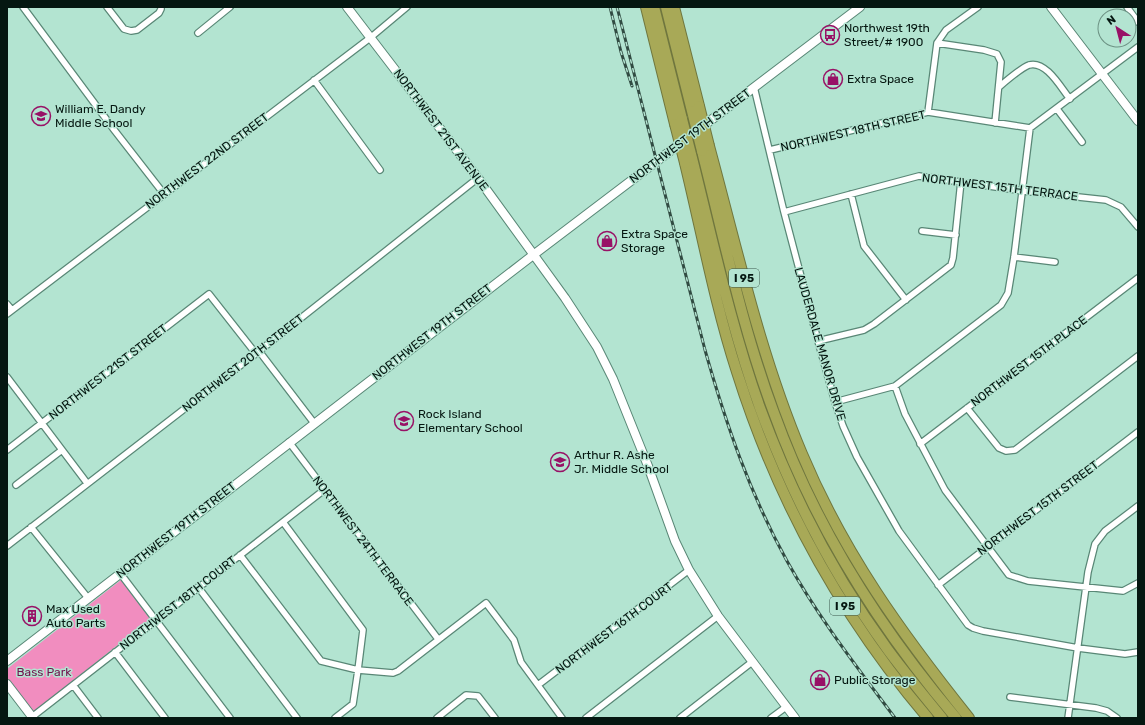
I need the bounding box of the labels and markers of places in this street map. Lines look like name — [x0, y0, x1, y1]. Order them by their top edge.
place label: Northwest 19th Street/# 1900 — [844, 21, 930, 49]
bus stop icon: Northwest 19th Street/# 1900 — [819, 24, 841, 46]
shop icon: Extra Space — [822, 68, 844, 90]
place label: Extra Space — [847, 72, 914, 86]
place label: William E. Dandy Middle School — [55, 102, 146, 130]
school or university icon: William E. Dandy Middle School — [30, 105, 52, 127]
place label: Extra Space Storage — [621, 227, 688, 255]
shop icon: Extra Space Storage — [596, 230, 618, 252]
place label: Rock Island Elementary School — [418, 407, 523, 435]
school or university icon: Rock Island Elementary School — [393, 410, 415, 432]
place label: Arthur R. Ashe Jr. Middle School — [574, 448, 669, 476]
school or university icon: Arthur R. Ashe Jr. Middle School — [549, 451, 571, 473]
place label: Max Used Auto Parts — [46, 602, 105, 630]
building icon: Max Used Auto Parts — [21, 605, 43, 627]
shop icon: Public Storage — [809, 669, 831, 691]
place label: Public Storage — [834, 673, 916, 687]

